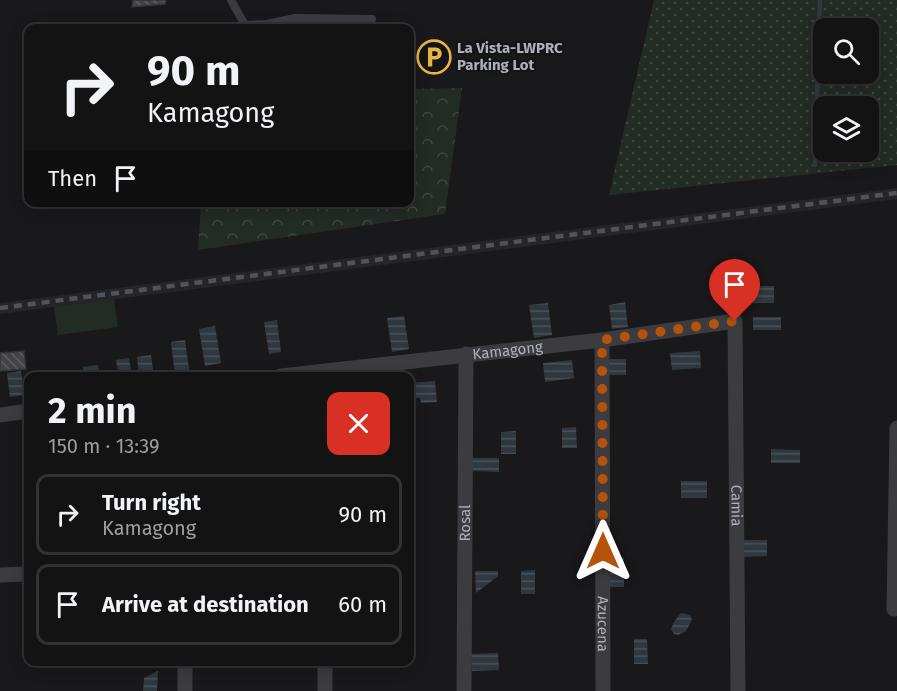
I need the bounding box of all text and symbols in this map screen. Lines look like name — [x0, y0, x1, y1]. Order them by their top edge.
map controls — [813, 18, 879, 162]
button: search — [813, 18, 879, 84]
parking icon: La Vista-LWPRC Parking Lot — [416, 39, 452, 75]
place label: La Vista-LWPRC Parking Lot — [457, 39, 563, 74]
text: 90 m — [147, 46, 241, 96]
icon: right — [48, 48, 126, 126]
button: layers — [813, 96, 879, 162]
text: Kamagong — [147, 97, 274, 129]
icon: arrive — [109, 162, 142, 195]
text: Then — [48, 165, 97, 192]
pin — [709, 259, 760, 321]
icon: arrive — [718, 268, 751, 301]
street label: Kamagong — [471, 338, 544, 363]
text: 2 min — [48, 389, 137, 433]
button: close — [327, 392, 390, 455]
text: 150 m · 13:39 — [48, 434, 160, 458]
street label: Camia — [727, 485, 746, 527]
text: Turn right — [102, 489, 201, 516]
icon: right — [51, 498, 84, 531]
text: 90 m — [338, 501, 387, 528]
street label: Rosal — [456, 504, 474, 542]
text: Kamagong — [102, 516, 196, 540]
position arrow — [571, 519, 635, 583]
icon: arrive — [51, 588, 84, 621]
text: Arrive at destination — [102, 591, 309, 618]
text: 60 m — [338, 591, 387, 618]
street label: Azucena — [594, 596, 612, 652]

